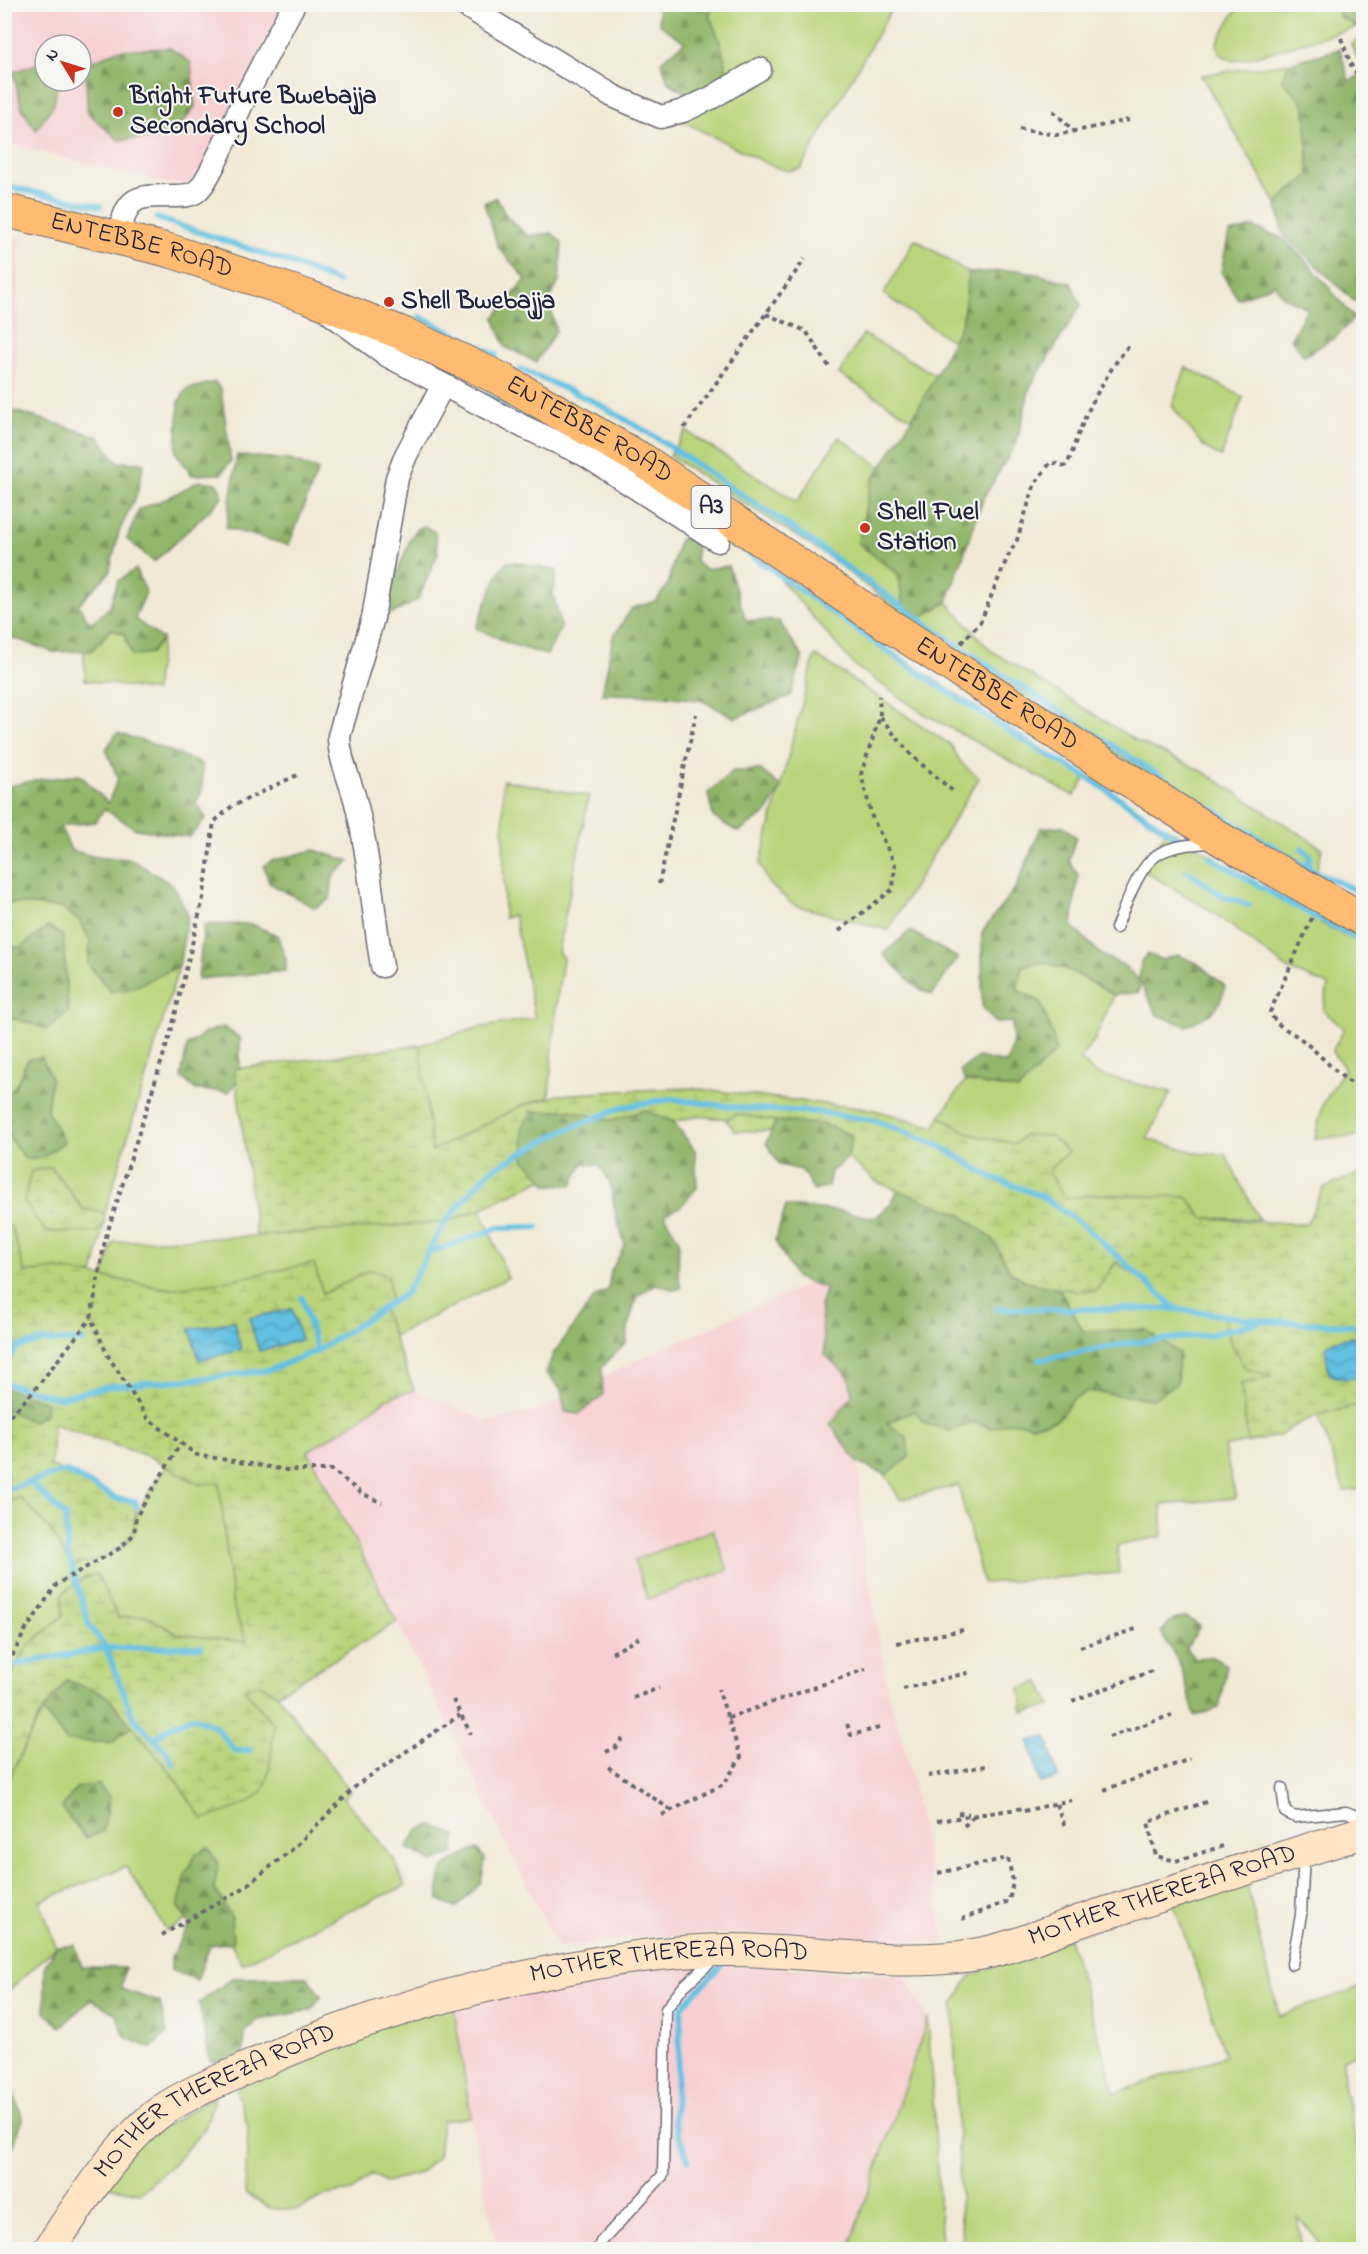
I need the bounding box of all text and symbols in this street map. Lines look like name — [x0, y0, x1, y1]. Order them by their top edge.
north arrow — [33, 33, 93, 93]
text: N — [40, 43, 66, 67]
place label: Bright Future Bwebajja Secondary School — [129, 78, 376, 146]
marker: Bright Future Bwebajja Secondary School — [111, 105, 125, 119]
street label: ENTEBBE ROAD — [46, 203, 238, 289]
place label: Shell Bwebajja — [401, 283, 555, 321]
marker: Shell Bwebajja — [382, 295, 396, 309]
street label: ENTEBBE ROAD — [498, 366, 680, 494]
road number: A3 — [692, 486, 730, 528]
place label: Shell Fuel Station — [877, 494, 979, 562]
marker: Shell Fuel Station — [858, 521, 872, 535]
street label: ENTEBBE ROAD — [907, 628, 1086, 761]
street label: MOTHER THEREZA ROAD — [1023, 1835, 1301, 1957]
street label: MOTHER THEREZA ROAD — [527, 1931, 809, 1995]
street label: MOTHER THEREZA ROAD — [85, 2014, 341, 2187]

